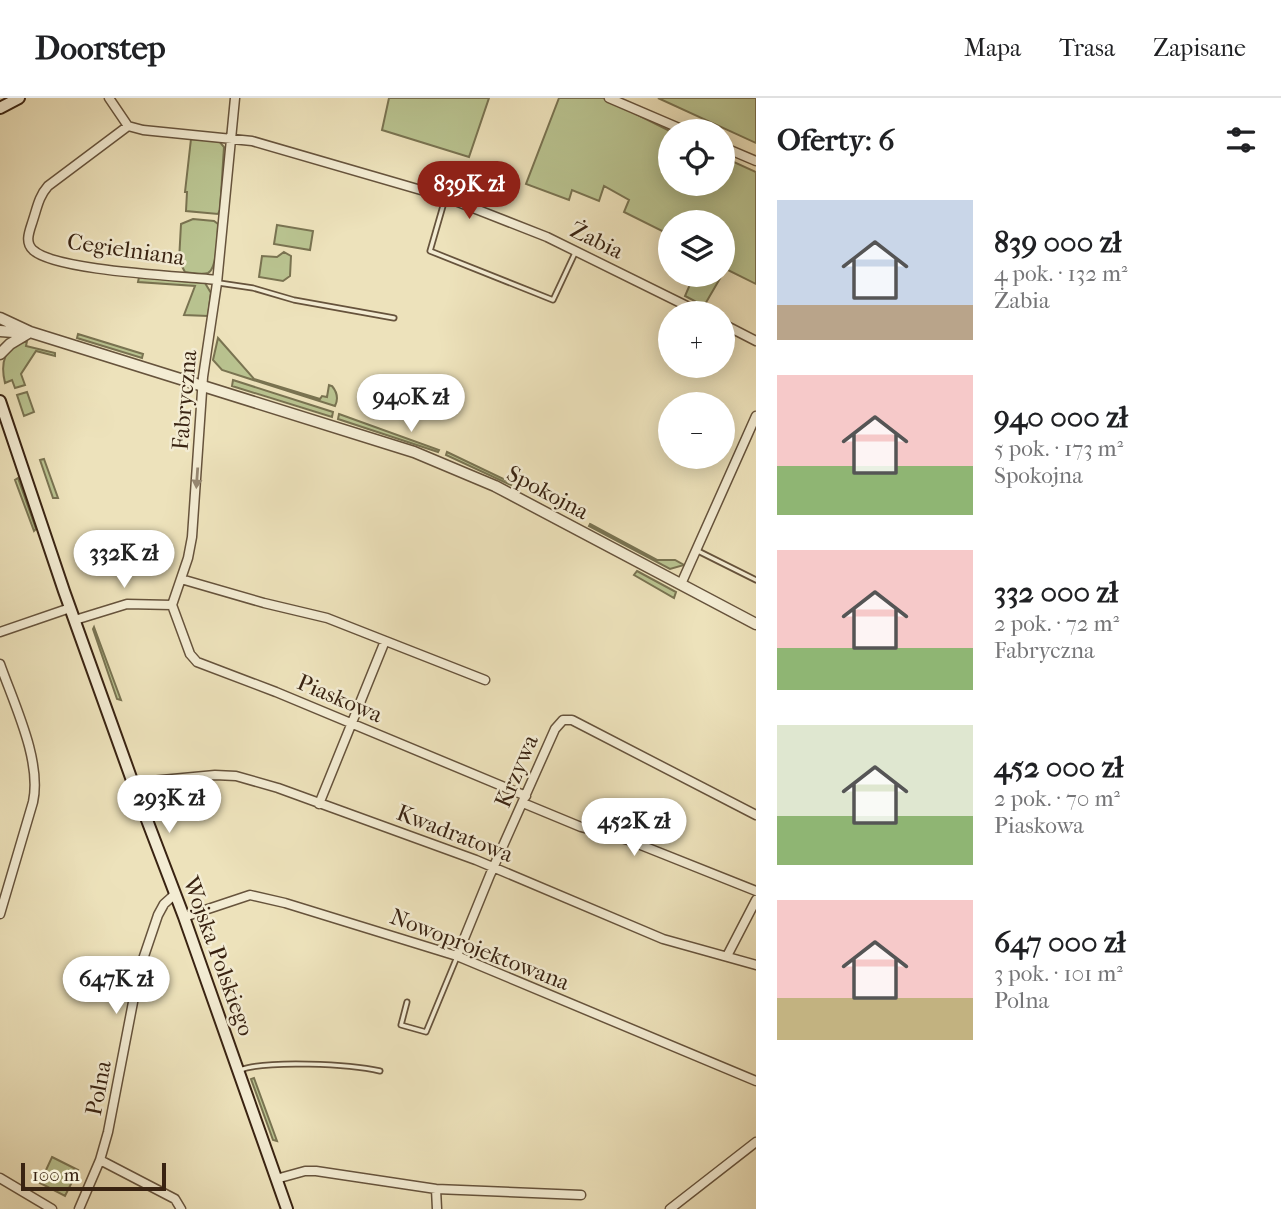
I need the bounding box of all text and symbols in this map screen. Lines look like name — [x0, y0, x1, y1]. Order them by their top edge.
text: Doorstep — [35, 29, 166, 68]
text: Mapa — [964, 34, 1021, 62]
text: Trasa — [1059, 34, 1115, 62]
text: Zapisane — [1153, 34, 1246, 62]
map controls — [658, 119, 735, 469]
button: locate — [658, 119, 735, 196]
icon: filters — [1222, 121, 1260, 159]
text: Oferty: 6 — [777, 123, 895, 158]
pin: 839K zł — [404, 162, 534, 221]
text: 839K zł — [433, 170, 505, 197]
button: layers — [658, 210, 735, 287]
street label: Żabia — [566, 216, 628, 265]
text: 839 000 zł — [994, 225, 1121, 260]
street label: Cegielniana — [65, 228, 187, 271]
icon: home — [833, 228, 917, 312]
text: 4 pok. · 132 m² — [994, 260, 1128, 287]
text: Żabia — [994, 287, 1050, 314]
button: + — [658, 301, 735, 378]
street label: Fabryczna — [167, 348, 202, 451]
pin: 940K zł — [346, 374, 476, 434]
text: 940K zł — [373, 383, 449, 410]
button: − — [658, 392, 735, 469]
text: 940 000 zł — [994, 400, 1128, 435]
icon: home — [833, 403, 917, 487]
text: 5 pok. · 173 m² — [994, 435, 1123, 462]
street label: Spokojna — [502, 460, 594, 525]
text: Spokojna — [994, 462, 1083, 489]
one-way arrow — [191, 467, 202, 489]
pin: 332K zł — [59, 531, 189, 590]
text: 332K zł — [90, 539, 158, 566]
text: 332 000 zł — [994, 575, 1118, 610]
icon: home — [833, 578, 917, 662]
text: 2 pok. · 72 m² — [994, 610, 1119, 637]
text: Fabryczna — [994, 637, 1095, 664]
street label: Piaskowa — [293, 668, 387, 729]
street label: Krzywa — [489, 730, 544, 812]
text: 452 000 zł — [994, 750, 1123, 785]
icon: home — [833, 753, 917, 837]
pin: 293K zł — [104, 776, 234, 835]
text: 293K zł — [133, 784, 205, 811]
text: 2 pok. · 70 m² — [994, 785, 1120, 812]
pin: 452K zł — [569, 798, 699, 858]
street label: Kwadratowa — [393, 799, 517, 868]
text: 452K zł — [598, 807, 670, 834]
text: Piaskowa — [994, 812, 1084, 839]
street label: Wojska Polskiego — [177, 872, 260, 1040]
street label: Nowoprojektowana — [386, 903, 574, 996]
text: 647 000 zł — [994, 925, 1126, 960]
icon: home — [833, 928, 917, 1012]
pin: 647K zł — [51, 956, 181, 1016]
text: 3 pok. · 101 m² — [994, 960, 1123, 987]
text: 647K zł — [79, 965, 153, 992]
text: Polna — [994, 987, 1049, 1014]
street label: Polna — [80, 1058, 117, 1118]
scale bar — [21, 1160, 166, 1192]
text: 100 m — [32, 1164, 80, 1186]

